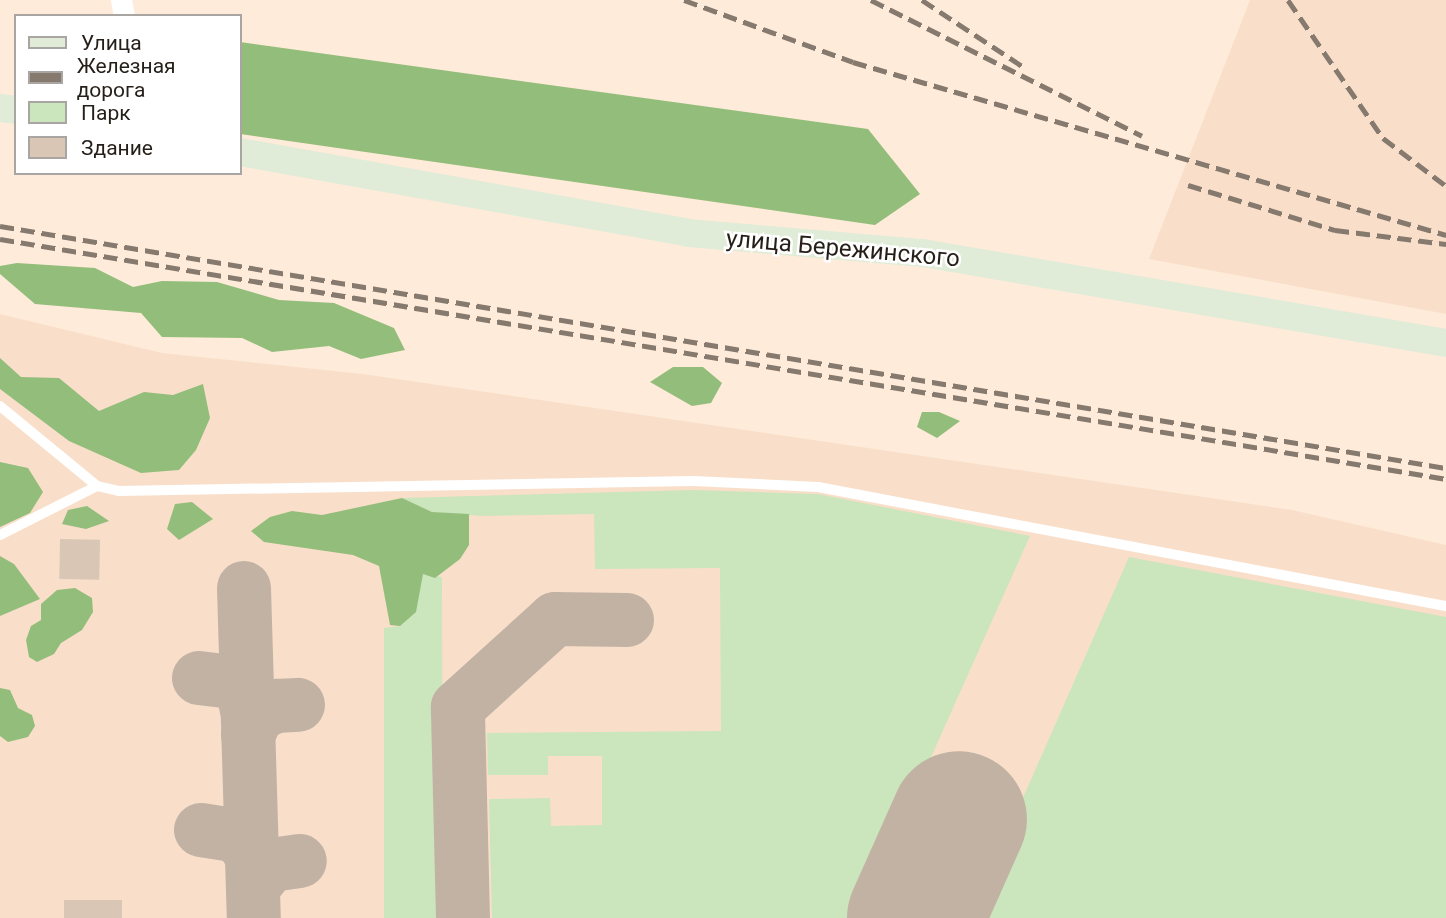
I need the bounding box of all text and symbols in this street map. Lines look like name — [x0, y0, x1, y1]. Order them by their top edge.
legend — [14, 14, 242, 175]
text: Улица — [81, 31, 142, 55]
text: Железная дорога — [77, 54, 176, 102]
text: Парк — [81, 101, 131, 125]
text: Здание — [81, 136, 153, 160]
street label: улица Бережинского — [725, 224, 961, 274]

